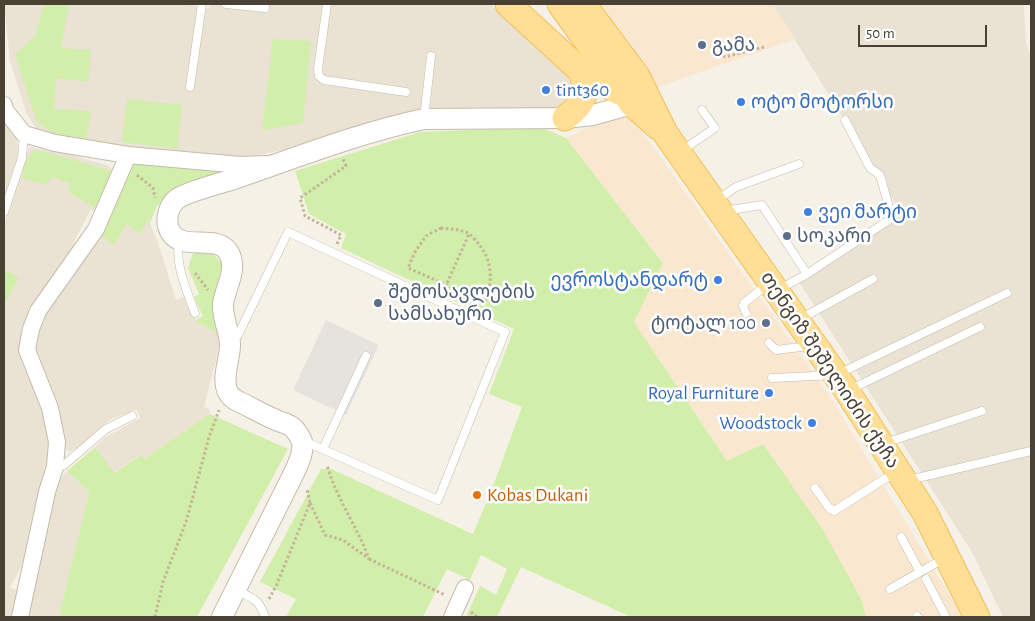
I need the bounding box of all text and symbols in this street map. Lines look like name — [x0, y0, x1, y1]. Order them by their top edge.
scale bar — [860, 15, 989, 47]
text: 50 m — [866, 26, 895, 41]
place label: გამა — [712, 34, 755, 56]
marker: გამა — [696, 39, 708, 51]
place label: tint360 — [556, 79, 609, 101]
marker: tint360 — [540, 84, 552, 96]
place label: ოტო მოტორსი — [751, 91, 894, 113]
marker: ოტო მოტორსი — [735, 96, 747, 108]
place label: ვეი მარტი — [818, 201, 917, 223]
marker: ვეი მარტი — [802, 206, 814, 218]
place label: სოკარი — [797, 225, 871, 247]
marker: სოკარი — [781, 230, 793, 242]
street label: თენგიზ შეშელიძის ქუჩა — [755, 267, 905, 473]
place label: ევროსტანდარტ — [550, 269, 708, 291]
marker: ევროსტანდარტ — [712, 274, 724, 286]
place label: შემოსავლების სამსახური — [388, 281, 535, 325]
marker: შემოსავლების სამსახური — [372, 297, 384, 309]
place label: ტოტალ 100 — [651, 312, 756, 334]
marker: ტოტალ 100 — [760, 317, 772, 329]
place label: Royal Furniture — [648, 382, 759, 404]
marker: Royal Furniture — [763, 387, 775, 399]
place label: Woodstock — [719, 412, 802, 434]
marker: Woodstock — [806, 417, 818, 429]
place label: Kobas Dukani — [487, 484, 588, 506]
marker: Kobas Dukani — [471, 489, 483, 501]

